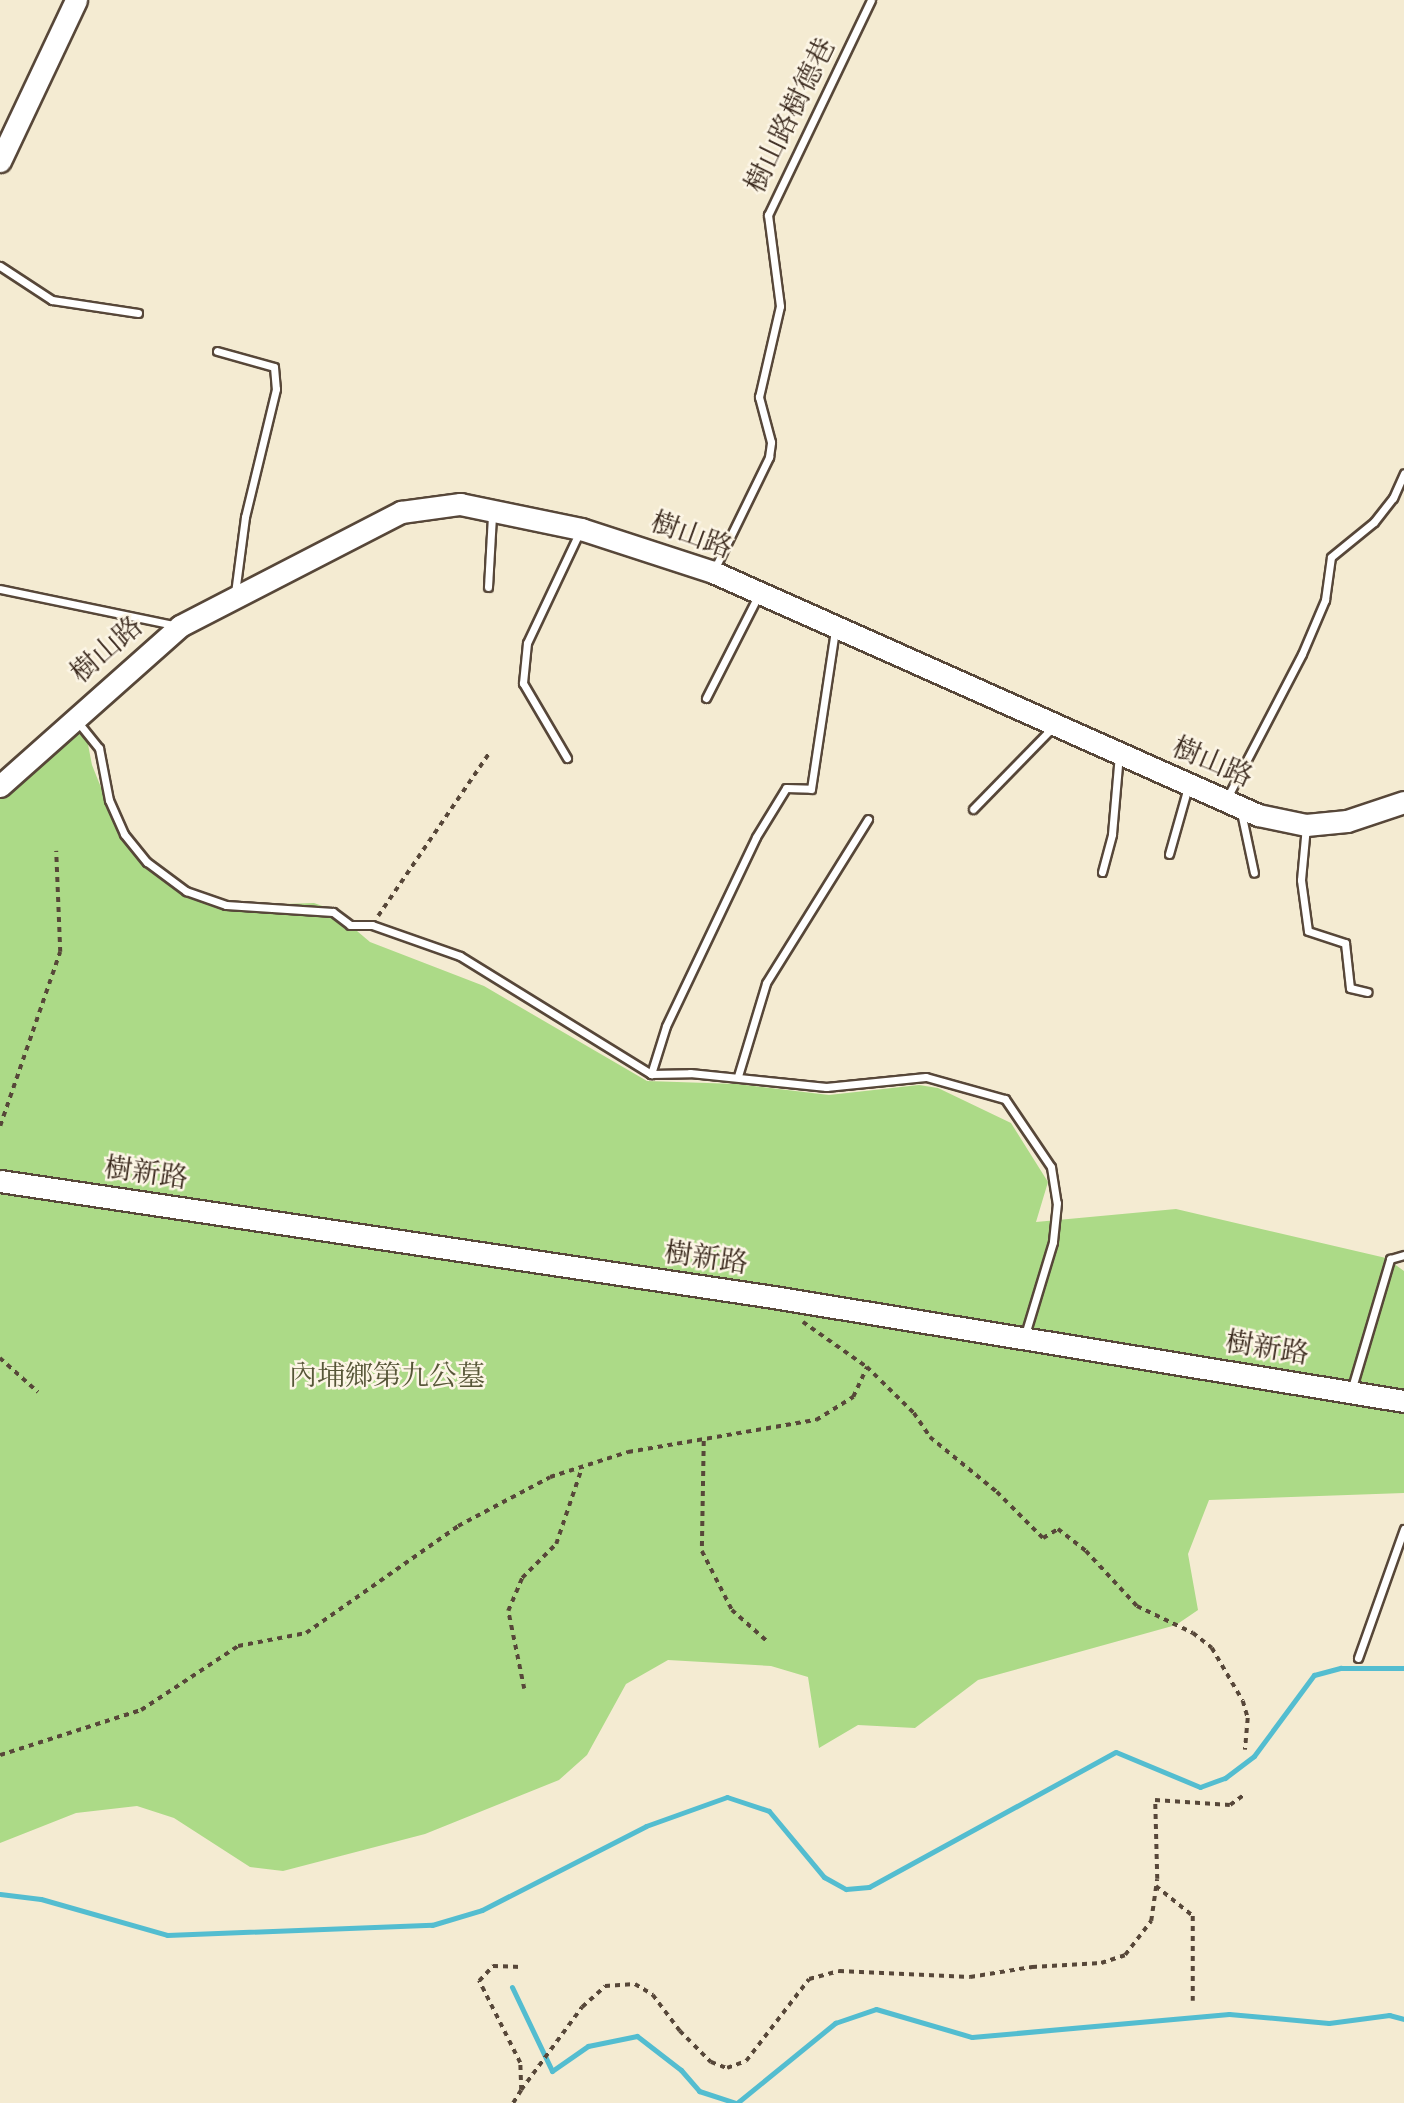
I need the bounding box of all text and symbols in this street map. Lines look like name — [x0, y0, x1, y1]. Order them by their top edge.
street label: 樹山路樹德巷 — [740, 33, 844, 199]
street label: 樹山路 — [646, 507, 736, 567]
street label: 樹山路 — [65, 611, 151, 691]
street label: 樹山路 — [1167, 732, 1257, 796]
street label: 樹新路 — [102, 1153, 190, 1197]
street label: 樹新路 — [662, 1238, 750, 1282]
street label: 樹新路 — [1223, 1327, 1311, 1373]
park label: 內埔鄉第九公墓 — [289, 1361, 485, 1395]

